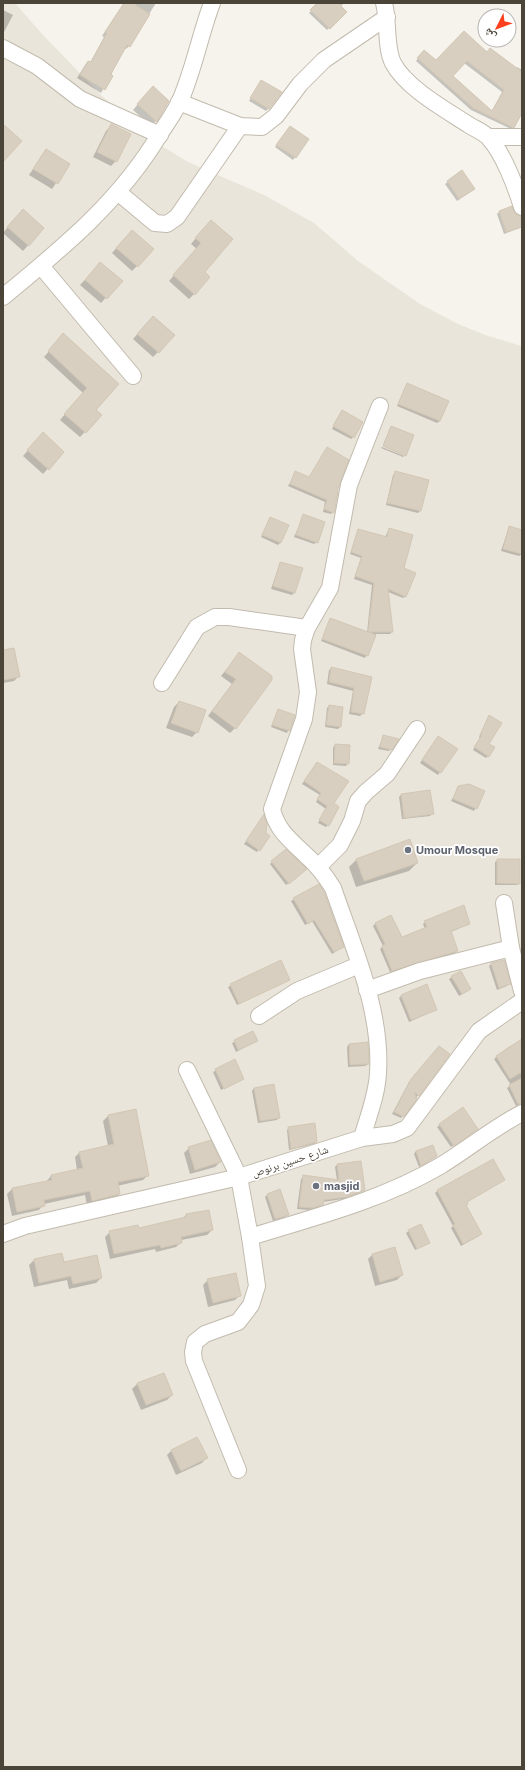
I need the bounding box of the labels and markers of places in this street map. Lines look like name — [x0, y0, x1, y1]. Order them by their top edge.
place label: Umour Mosque — [416, 843, 499, 857]
marker: Umour Mosque — [403, 845, 413, 855]
place label: masjid — [324, 1179, 360, 1193]
marker: masjid — [311, 1181, 321, 1191]

